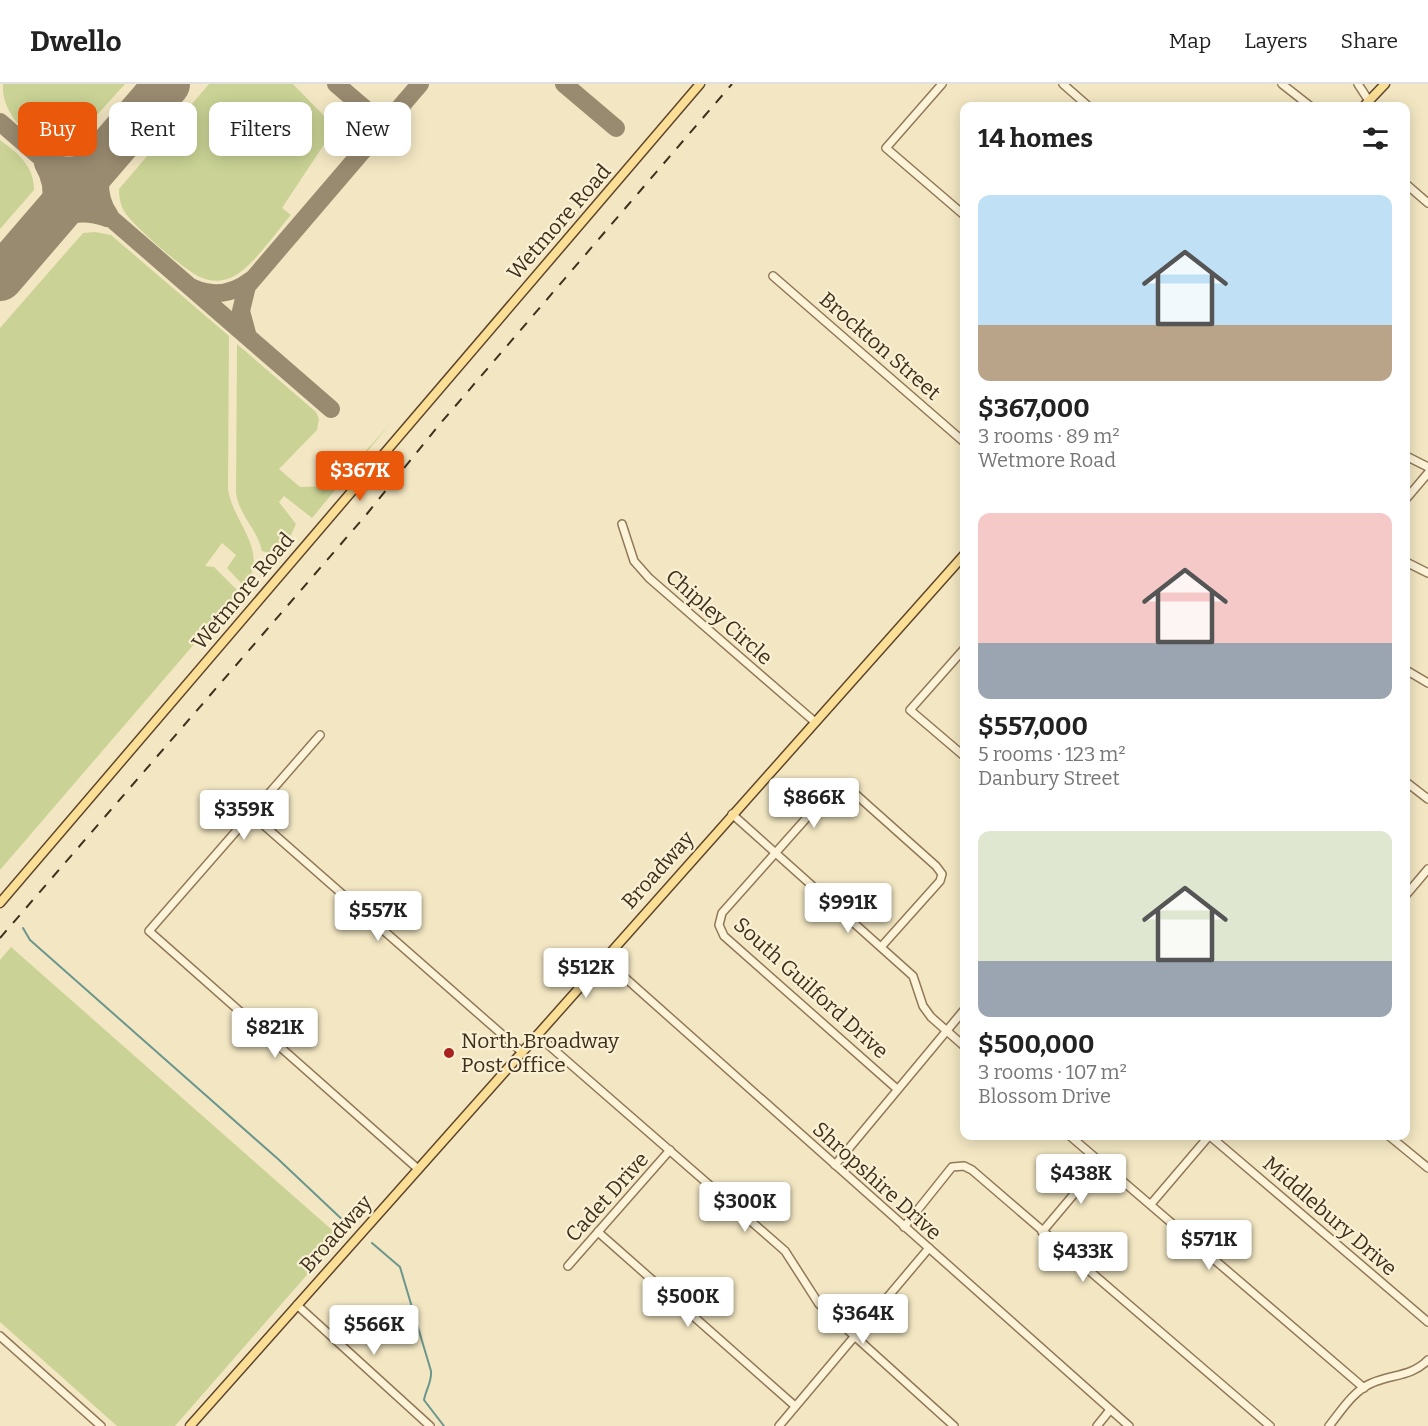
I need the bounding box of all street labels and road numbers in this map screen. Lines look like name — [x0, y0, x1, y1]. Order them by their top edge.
street label: Wetmore Road — [502, 159, 616, 285]
street label: Brockton Street — [814, 286, 946, 406]
street label: Wetmore Road — [186, 527, 300, 655]
street label: Chipley Circle — [660, 564, 778, 670]
street label: Broadway — [616, 825, 700, 914]
street label: South Guilford Drive — [728, 912, 894, 1064]
street label: Shropshire Drive — [807, 1116, 947, 1246]
street label: Cadet Drive — [560, 1147, 654, 1247]
street label: Middlebury Drive — [1258, 1151, 1402, 1281]
street label: Broadway — [294, 1189, 378, 1278]

